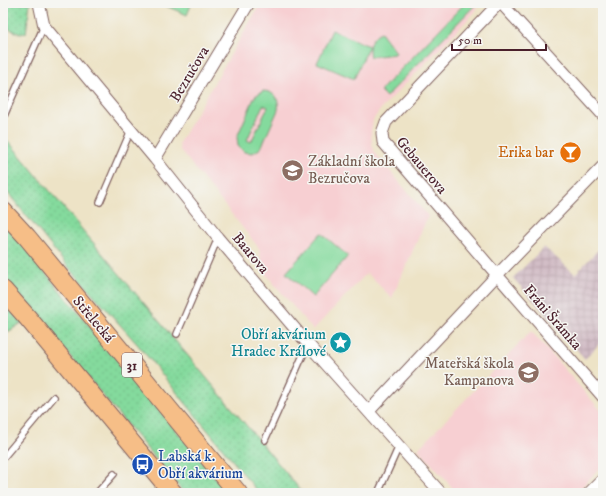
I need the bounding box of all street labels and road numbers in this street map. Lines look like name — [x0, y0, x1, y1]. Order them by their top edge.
street label: Bezručova — [165, 42, 214, 106]
street label: Gebauerova — [392, 133, 452, 198]
street label: Baarova — [228, 229, 274, 278]
street label: Fráni Šrámka — [519, 280, 587, 354]
street label: Střelecká — [69, 292, 119, 347]
road number: 31 — [122, 353, 142, 377]

